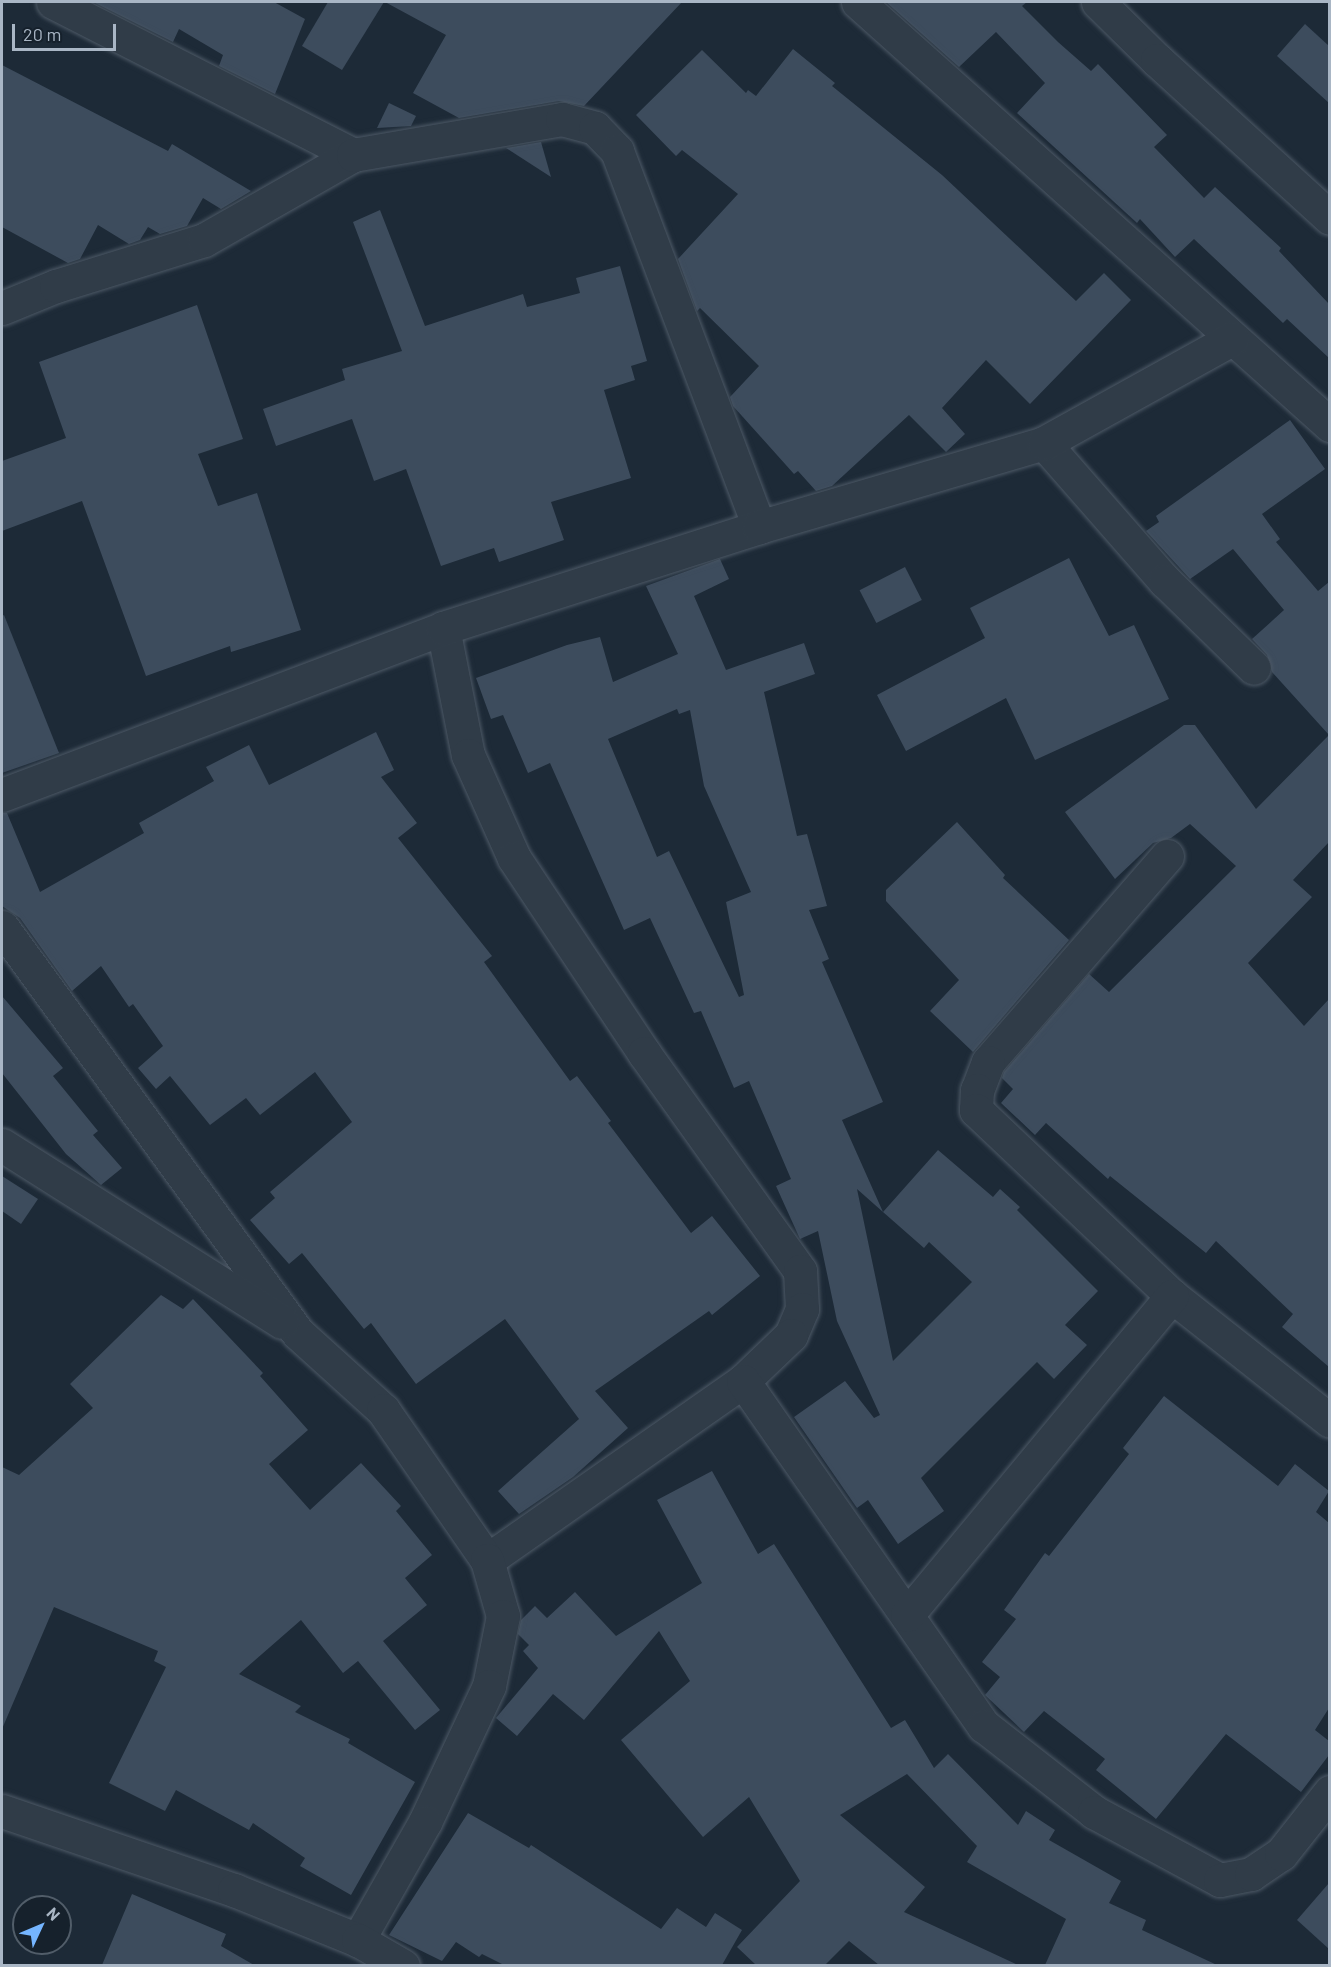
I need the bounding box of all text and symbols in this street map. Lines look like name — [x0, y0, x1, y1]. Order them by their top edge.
scale bar — [15, 12, 118, 50]
text: 20 m — [23, 23, 61, 45]
north arrow — [12, 1895, 72, 1955]
text: N — [43, 1903, 64, 1924]

